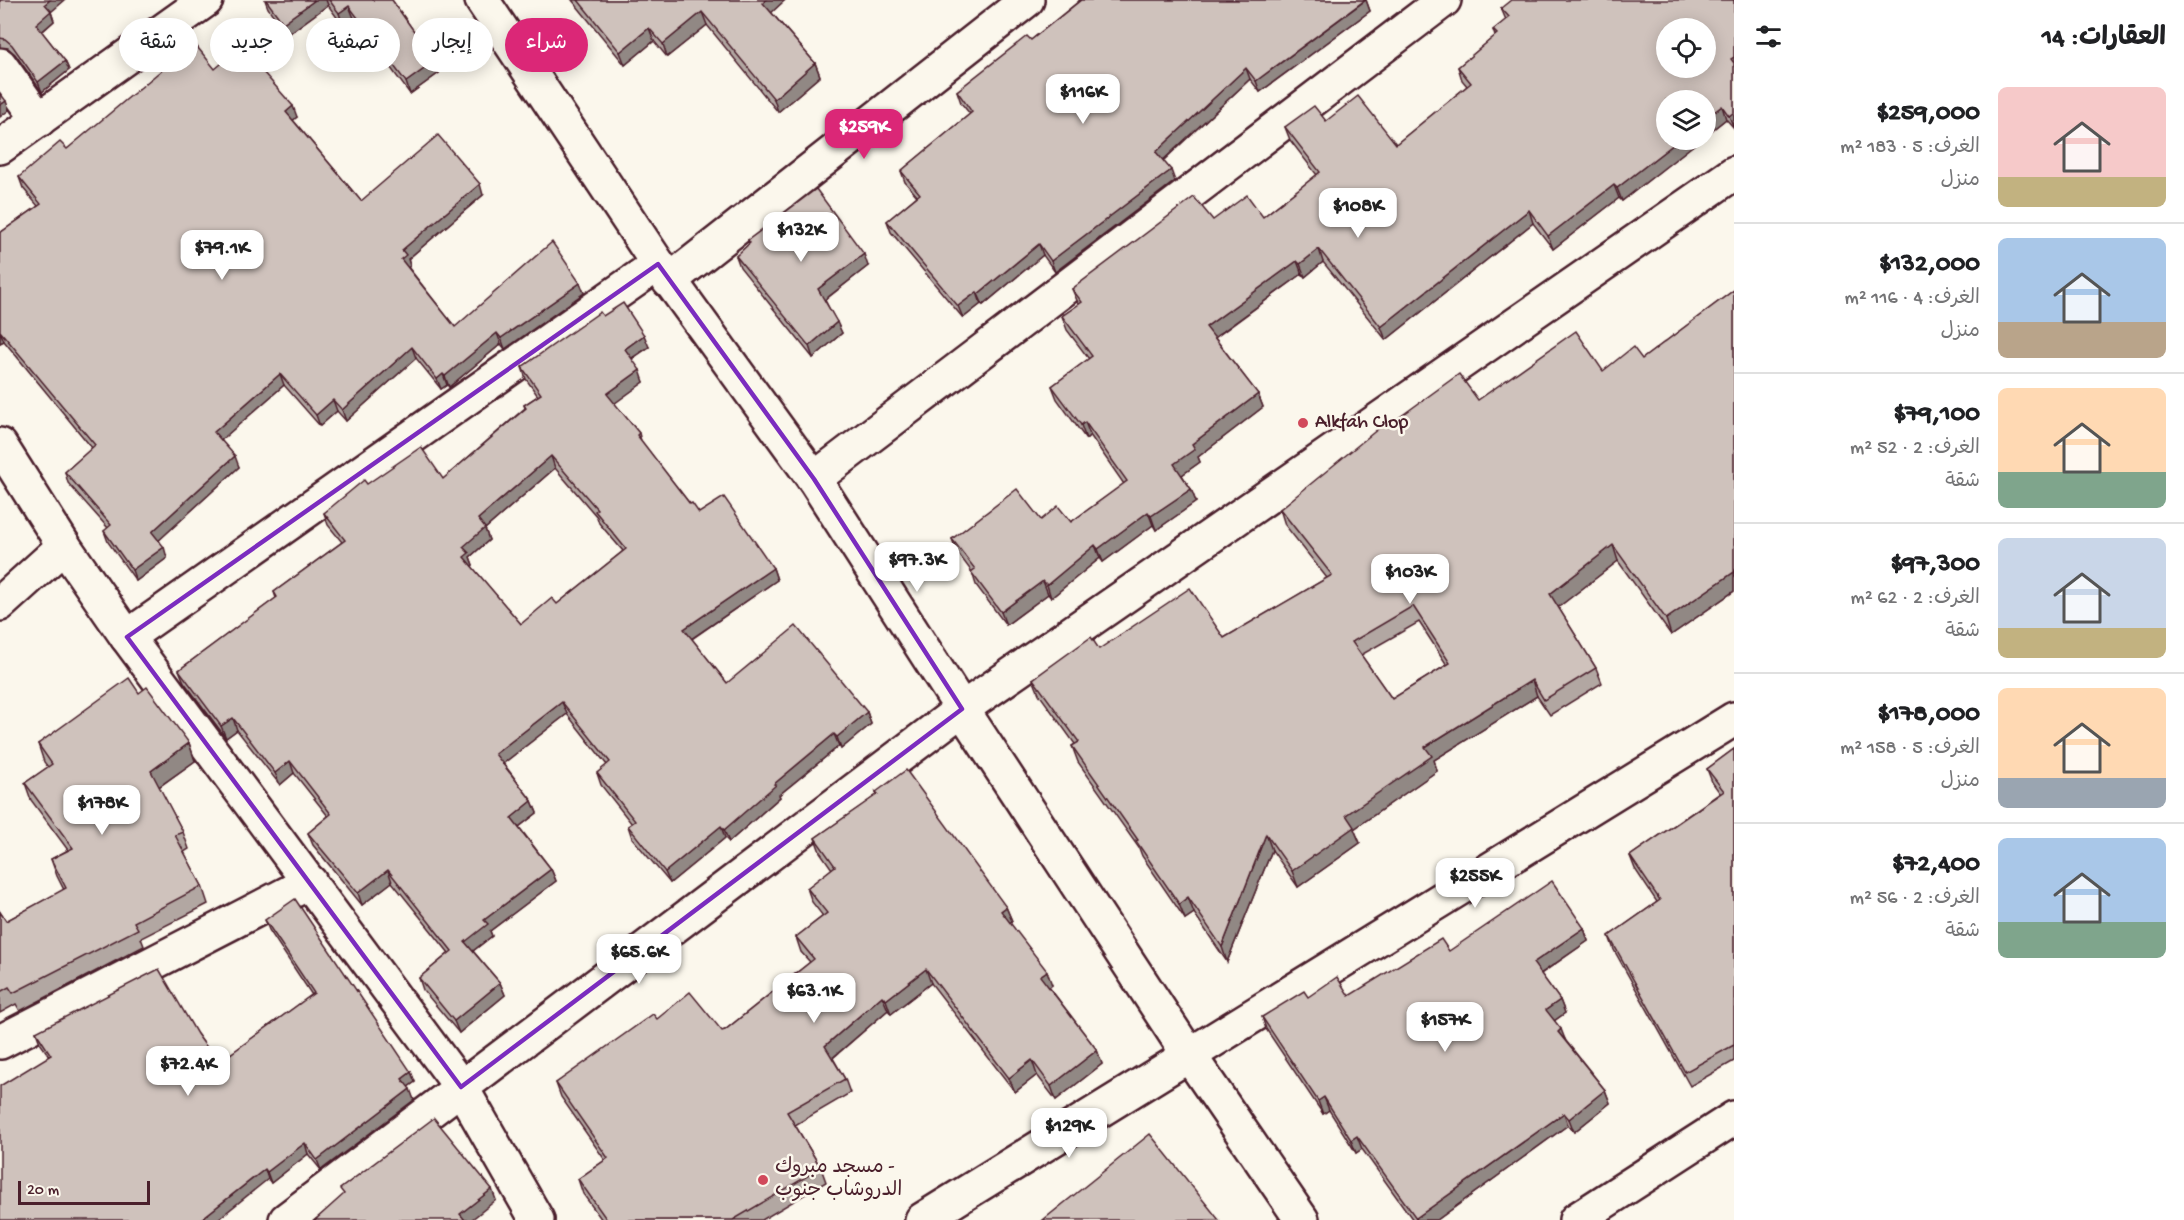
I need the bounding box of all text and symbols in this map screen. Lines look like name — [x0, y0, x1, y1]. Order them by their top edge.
chip: شقة — [119, 18, 198, 72]
chip: جديد — [210, 18, 294, 72]
chip: تصفية — [306, 18, 400, 72]
chip: إيجار — [412, 18, 493, 72]
chip: شراء — [505, 18, 588, 72]
map controls — [1656, 18, 1716, 150]
button: locate — [1656, 18, 1716, 78]
icon: filters — [1752, 20, 1785, 53]
text: العقارات: 14 — [2042, 24, 2166, 55]
pin: $116K — [1041, 74, 1125, 125]
text: $116K — [1060, 82, 1106, 105]
button: layers — [1656, 90, 1716, 150]
text: $259,000 — [1876, 99, 1980, 130]
pin: $259K — [822, 109, 906, 160]
icon: home — [2046, 111, 2118, 183]
text: $259K — [839, 117, 889, 140]
text: الغرف: 5 · 183 m² — [1840, 137, 1980, 160]
text: منزل — [1941, 170, 1980, 193]
pin: $108K — [1316, 188, 1400, 239]
text: $108K — [1333, 196, 1383, 219]
pin: $132K — [759, 212, 843, 263]
text: $132K — [777, 220, 825, 243]
pin: $79.1K — [173, 230, 271, 281]
text: $79.1K — [195, 238, 249, 261]
text: $132,000 — [1879, 250, 1980, 281]
icon: home — [2046, 262, 2118, 334]
text: الغرف: 4 · 116 m² — [1844, 288, 1980, 311]
text: منزل — [1941, 321, 1980, 344]
text: $79,100 — [1894, 400, 1980, 431]
place label: Alkfah Clop — [1315, 412, 1408, 435]
icon: home — [2046, 412, 2118, 484]
marker: Alkfah Clop — [1296, 416, 1310, 430]
text: الغرف: 2 · 52 m² — [1850, 438, 1980, 461]
text: شقة — [1945, 471, 1980, 494]
pin: $97.3K — [868, 542, 966, 593]
text: $97.3K — [888, 550, 946, 573]
text: $97,300 — [1891, 550, 1980, 581]
pin: $103K — [1368, 554, 1452, 605]
text: $103K — [1385, 562, 1435, 585]
icon: home — [2046, 562, 2118, 634]
text: الغرف: 2 · 62 m² — [1850, 588, 1980, 611]
text: شقة — [1945, 621, 1980, 644]
text: $178,000 — [1878, 700, 1980, 731]
icon: home — [2046, 712, 2118, 784]
text: الغرف: 5 · 158 m² — [1840, 738, 1980, 761]
text: منزل — [1941, 771, 1980, 794]
pin: $178K — [60, 785, 144, 836]
text: $178K — [77, 793, 127, 816]
text: $72,400 — [1892, 850, 1980, 881]
pin: $255K — [1433, 858, 1517, 909]
icon: home — [2046, 862, 2118, 934]
text: $255K — [1450, 866, 1500, 889]
text: الغرف: 2 · 56 m² — [1850, 888, 1980, 911]
text: شقة — [1945, 921, 1980, 944]
pin: $65.6K — [590, 934, 688, 985]
text: $65.6K — [610, 942, 668, 965]
pin: $63.1K — [765, 973, 863, 1024]
text: $63.1K — [787, 981, 841, 1004]
pin: $157K — [1403, 1002, 1487, 1053]
text: $157K — [1421, 1010, 1470, 1033]
pin: $72.4K — [139, 1046, 237, 1097]
text: $72.4K — [160, 1054, 216, 1077]
pin: $129K — [1027, 1108, 1111, 1159]
text: $129K — [1045, 1116, 1093, 1139]
place label: مسجد مبروك - الدروشاب جنوب — [775, 1156, 902, 1203]
marker: مسجد مبروك - الدروشاب جنوب — [756, 1173, 770, 1187]
scale bar — [18, 1178, 150, 1206]
text: 20 m — [27, 1182, 59, 1201]

